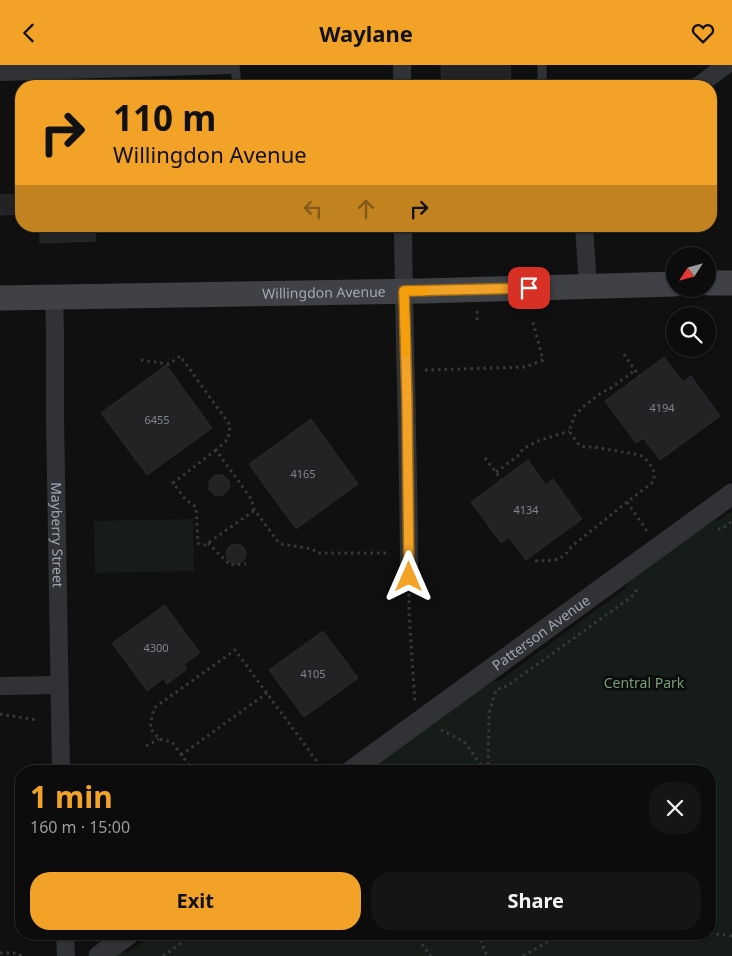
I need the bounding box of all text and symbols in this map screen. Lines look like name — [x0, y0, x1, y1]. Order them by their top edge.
text: Waylane — [319, 18, 413, 48]
icon: back — [15, 19, 43, 47]
icon: heart — [689, 19, 717, 47]
text: 110 m — [113, 94, 216, 141]
icon: right — [30, 100, 95, 165]
text: Willingdon Avenue — [113, 139, 307, 169]
icon: left — [299, 195, 327, 223]
icon: ahead — [352, 195, 380, 223]
icon: right — [405, 195, 433, 223]
north arrow — [666, 247, 716, 297]
map controls — [666, 247, 716, 357]
pin — [508, 267, 550, 309]
icon: arrive — [515, 274, 543, 302]
street label: Willingdon Avenue — [262, 282, 386, 303]
button: search — [666, 307, 716, 357]
house number: 4194 — [649, 400, 675, 415]
house number: 6455 — [144, 412, 170, 427]
house number: 4165 — [290, 466, 316, 481]
street label: Mayberry Street — [47, 482, 68, 588]
house number: 4134 — [513, 502, 539, 517]
position arrow — [382, 550, 434, 602]
street label: Patterson Avenue — [488, 590, 594, 674]
house number: 4300 — [143, 640, 169, 655]
house number: 4105 — [300, 666, 326, 681]
park label: Central Park — [604, 673, 685, 692]
text: 1 min — [30, 776, 113, 817]
button: close — [649, 782, 701, 834]
text: 160 m · 15:00 — [30, 816, 130, 838]
button: Exit — [30, 872, 361, 930]
button: Share — [371, 872, 701, 930]

